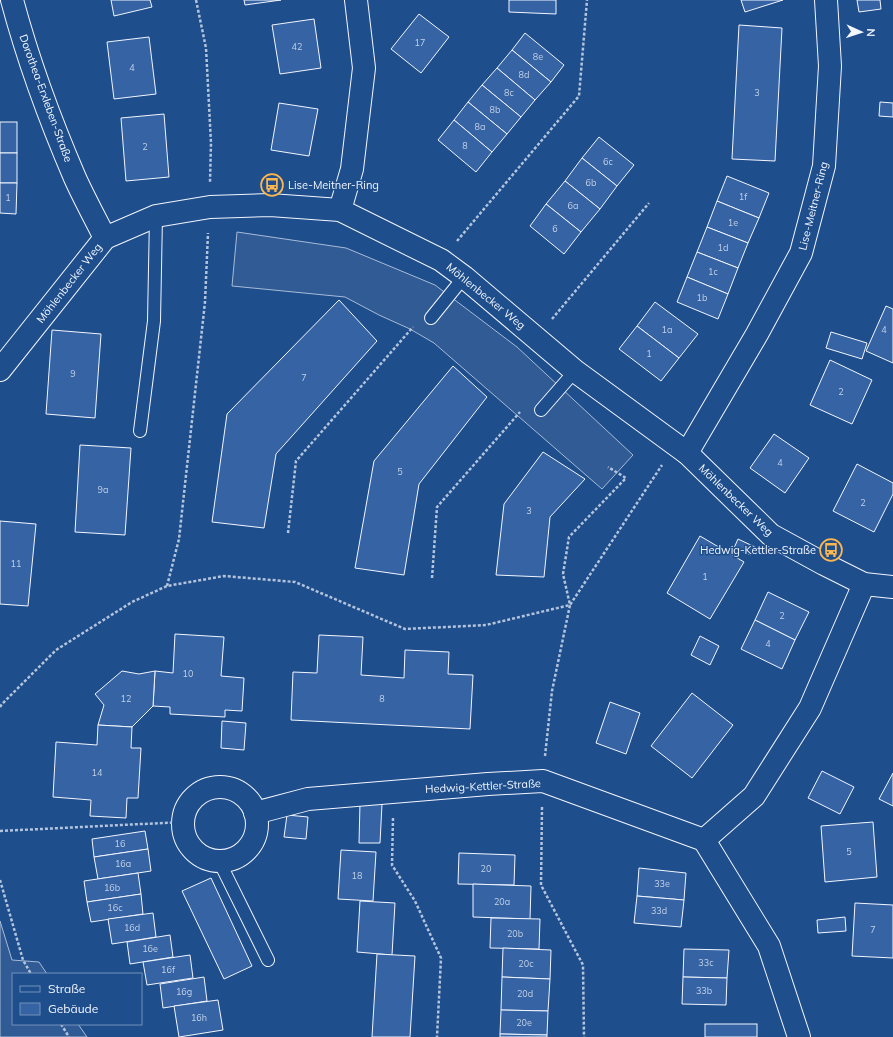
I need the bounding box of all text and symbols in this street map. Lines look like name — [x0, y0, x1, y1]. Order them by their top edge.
north arrow — [841, 12, 881, 52]
text: N — [864, 28, 878, 37]
street label: Dorothea-Erxleben-Straße — [16, 32, 76, 164]
house number: 17 — [415, 37, 425, 48]
house number: 42 — [292, 41, 302, 52]
house number: 8e — [533, 51, 543, 62]
house number: 4 — [129, 62, 135, 73]
house number: 8d — [519, 69, 529, 80]
house number: 8c — [504, 87, 514, 98]
house number: 3 — [754, 87, 760, 98]
house number: 8b — [490, 104, 500, 115]
house number: 8a — [475, 121, 485, 132]
house number: 8 — [462, 140, 468, 151]
house number: 2 — [142, 141, 148, 152]
house number: 6c — [603, 156, 613, 167]
street label: Lise-Meitner-Ring — [795, 160, 831, 252]
bus stop icon: Lise-Meitner-Ring — [259, 172, 285, 198]
house number: 6b — [586, 177, 596, 188]
place label: Lise-Meitner-Ring — [288, 178, 379, 192]
house number: 1f — [739, 191, 748, 202]
house number: 1 — [5, 192, 11, 203]
house number: 6a — [568, 200, 578, 211]
house number: 1e — [728, 217, 738, 228]
house number: 6 — [552, 223, 558, 234]
street label: Möhlenbecker Weg — [33, 240, 105, 326]
house number: 1d — [718, 242, 728, 253]
street label: Möhlenbecker Weg — [444, 260, 528, 332]
house number: 1c — [708, 266, 718, 277]
house number: 1b — [697, 292, 707, 303]
house number: 1a — [662, 324, 672, 335]
house number: 4 — [881, 324, 887, 335]
house number: 1 — [646, 348, 652, 359]
house number: 9 — [70, 368, 76, 379]
house number: 7 — [301, 372, 307, 383]
house number: 2 — [838, 386, 844, 397]
house number: 4 — [777, 457, 783, 468]
street label: Möhlenbecker Weg — [696, 461, 776, 539]
house number: 5 — [397, 466, 403, 477]
house number: 9a — [98, 484, 108, 495]
house number: 2 — [860, 497, 866, 508]
house number: 3 — [526, 505, 532, 516]
bus stop icon: Hedwig-Kettler-Straße — [818, 537, 844, 563]
place label: Hedwig-Kettler-Straße — [700, 543, 816, 557]
house number: 11 — [11, 558, 21, 569]
house number: 1 — [702, 571, 708, 582]
house number: 2 — [779, 610, 785, 621]
house number: 4 — [765, 638, 771, 649]
house number: 10 — [183, 668, 193, 679]
house number: 12 — [121, 693, 131, 704]
house number: 8 — [379, 693, 385, 704]
house number: 14 — [92, 767, 103, 778]
street label: Hedwig-Kettler-Straße — [425, 776, 541, 796]
house number: 16 — [115, 838, 125, 849]
house number: 5 — [846, 846, 852, 857]
house number: 16a — [115, 858, 131, 869]
house number: 20 — [481, 863, 491, 874]
house number: 18 — [352, 870, 362, 881]
house number: 33e — [654, 878, 670, 889]
house number: 16b — [104, 882, 120, 893]
house number: 20a — [494, 896, 510, 907]
house number: 16c — [107, 902, 123, 913]
house number: 33d — [651, 905, 667, 916]
house number: 16d — [124, 922, 140, 933]
house number: 7 — [870, 924, 876, 935]
house number: 20b — [507, 928, 523, 939]
house number: 16e — [142, 943, 158, 954]
house number: 33c — [698, 957, 714, 968]
house number: 20c — [518, 958, 534, 969]
house number: 16f — [161, 964, 176, 975]
legend — [12, 973, 142, 1025]
text: Straße — [48, 981, 85, 996]
house number: 33b — [696, 985, 712, 996]
house number: 16g — [176, 986, 192, 997]
house number: 20d — [517, 988, 533, 999]
text: Gebäude — [48, 1001, 98, 1016]
house number: 16h — [191, 1012, 207, 1023]
house number: 20e — [516, 1017, 532, 1028]

